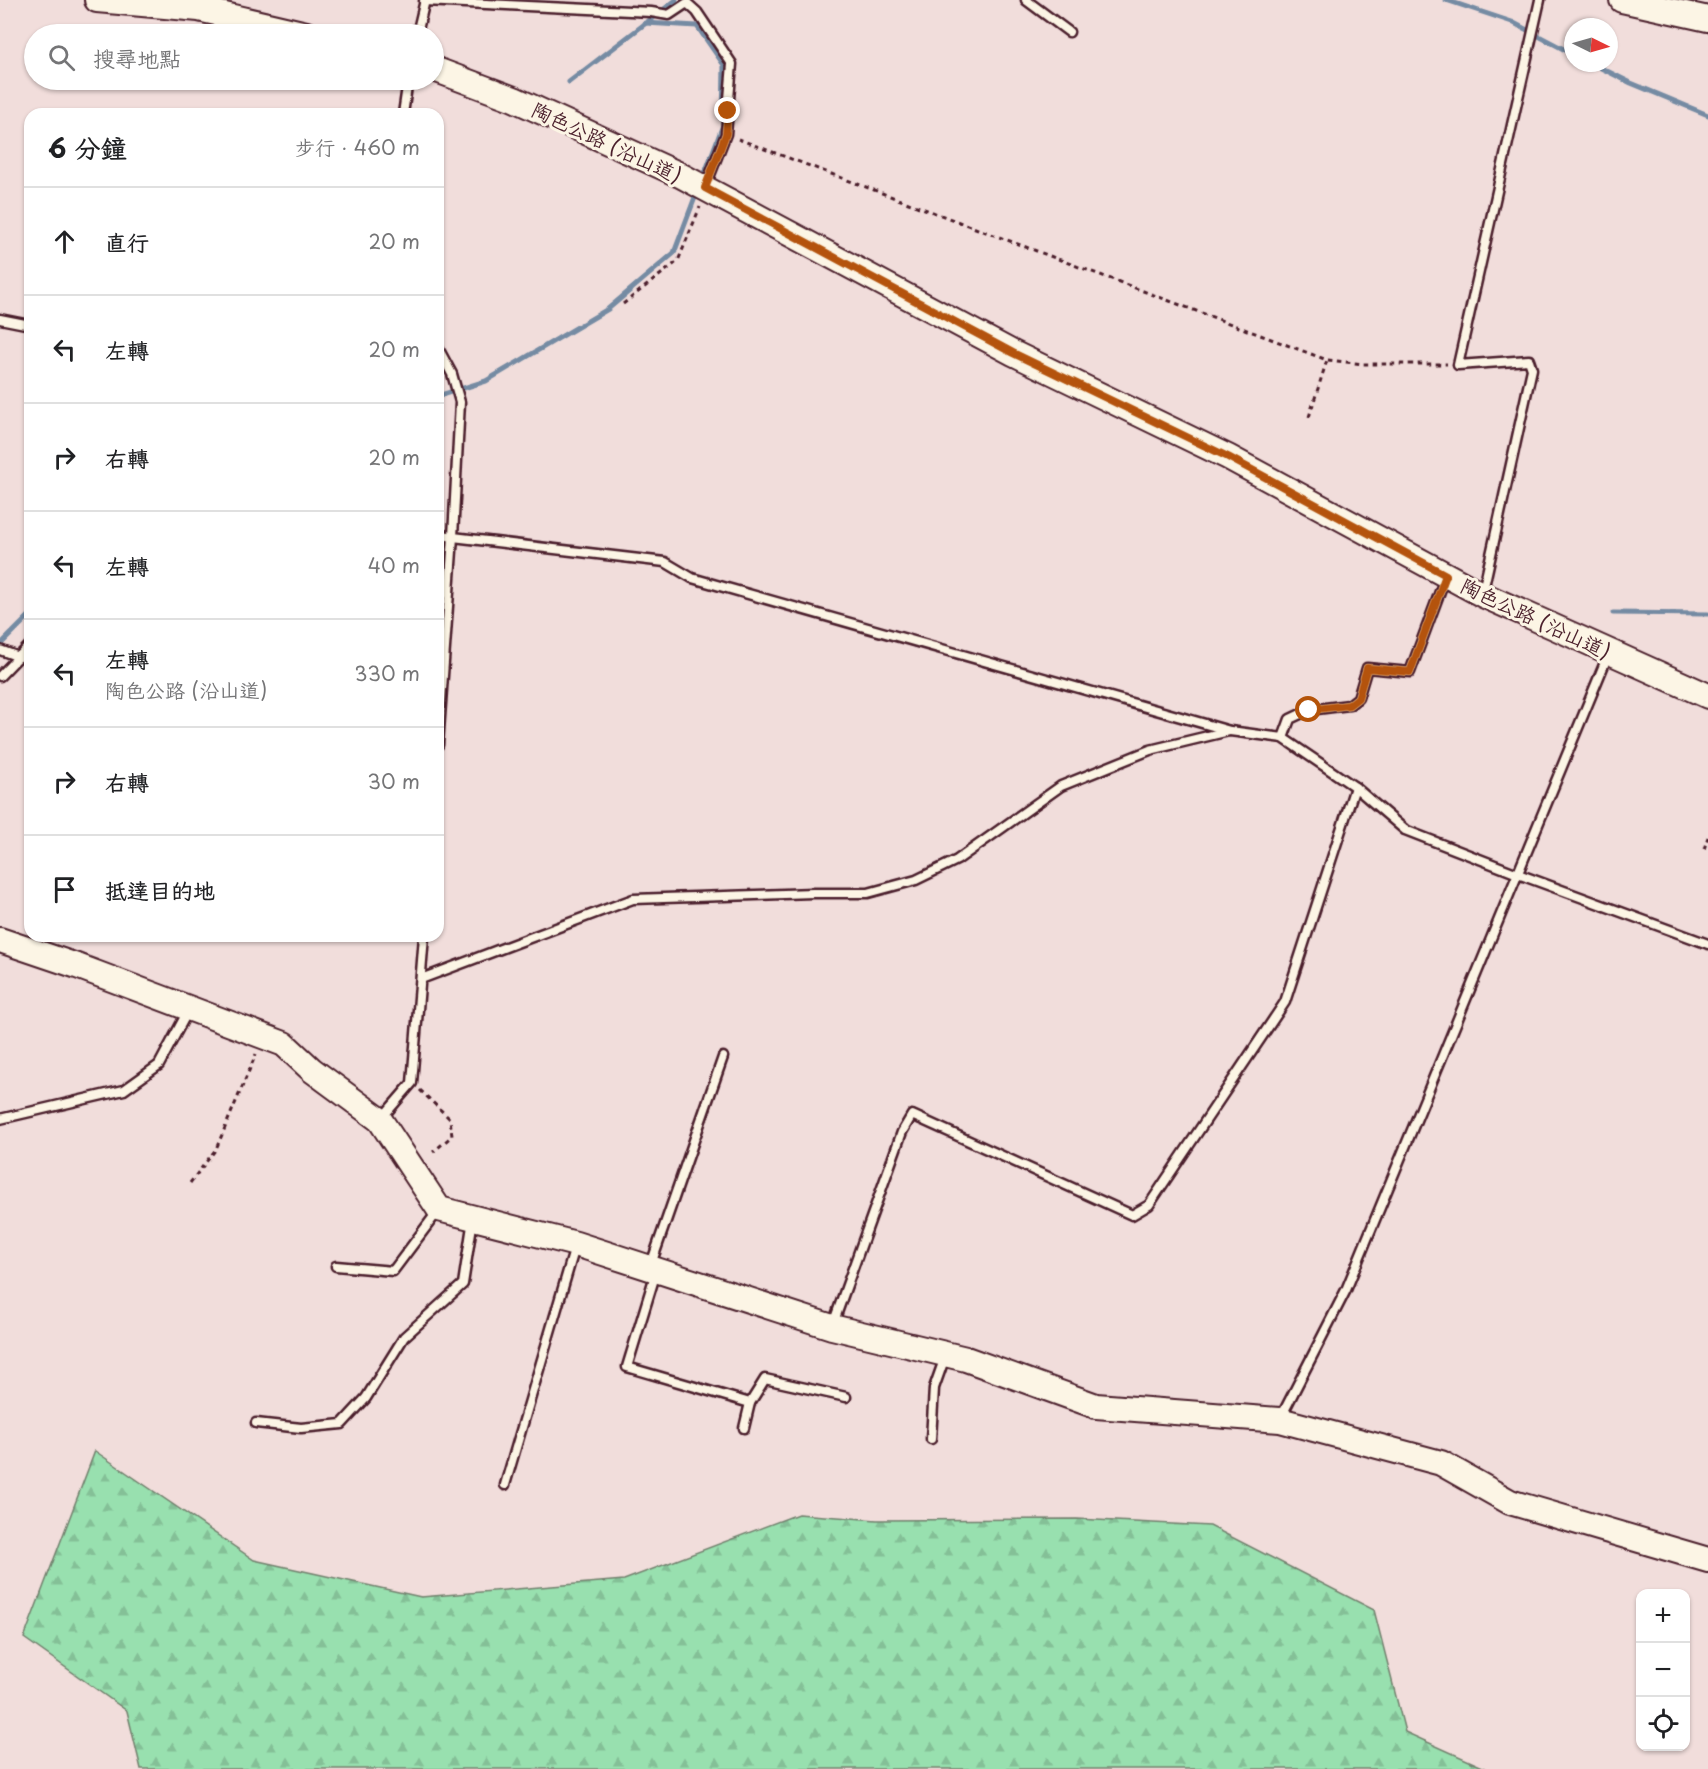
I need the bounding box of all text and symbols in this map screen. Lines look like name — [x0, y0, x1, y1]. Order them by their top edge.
north arrow — [1564, 18, 1618, 72]
search box — [24, 24, 444, 90]
icon: search — [45, 41, 78, 74]
text: 搜尋地點 — [93, 41, 181, 74]
street label: 陶色公路 (沿山道) — [527, 94, 687, 190]
route end — [714, 97, 740, 123]
text: 6 分鐘 — [48, 128, 127, 167]
text: 步行 · 460 m — [295, 132, 420, 162]
icon: ahead — [48, 225, 81, 258]
text: 直行 — [105, 225, 149, 258]
text: 20 m — [368, 226, 420, 256]
icon: left — [48, 333, 81, 366]
text: 左轉 — [105, 333, 149, 366]
text: 20 m — [368, 334, 420, 364]
icon: right — [48, 441, 81, 474]
text: 右轉 — [105, 441, 149, 474]
text: 20 m — [368, 442, 420, 472]
icon: left — [48, 549, 81, 582]
text: 左轉 — [105, 549, 149, 582]
text: 40 m — [368, 550, 420, 580]
street label: 陶色公路 (沿山道) — [1456, 570, 1616, 666]
text: 左轉 — [105, 642, 149, 675]
icon: left — [48, 657, 81, 690]
text: 330 m — [354, 658, 420, 688]
text: 陶色公路 (沿山道) — [105, 675, 267, 705]
route start — [1295, 696, 1321, 722]
icon: right — [48, 765, 81, 798]
text: 右轉 — [105, 765, 149, 798]
text: 30 m — [367, 766, 420, 796]
icon: arrive — [48, 873, 81, 906]
text: 抵達目的地 — [105, 873, 215, 906]
map controls — [1636, 1589, 1690, 1751]
button: + — [1636, 1589, 1690, 1643]
button: − — [1636, 1643, 1690, 1697]
button: locate — [1636, 1697, 1690, 1751]

